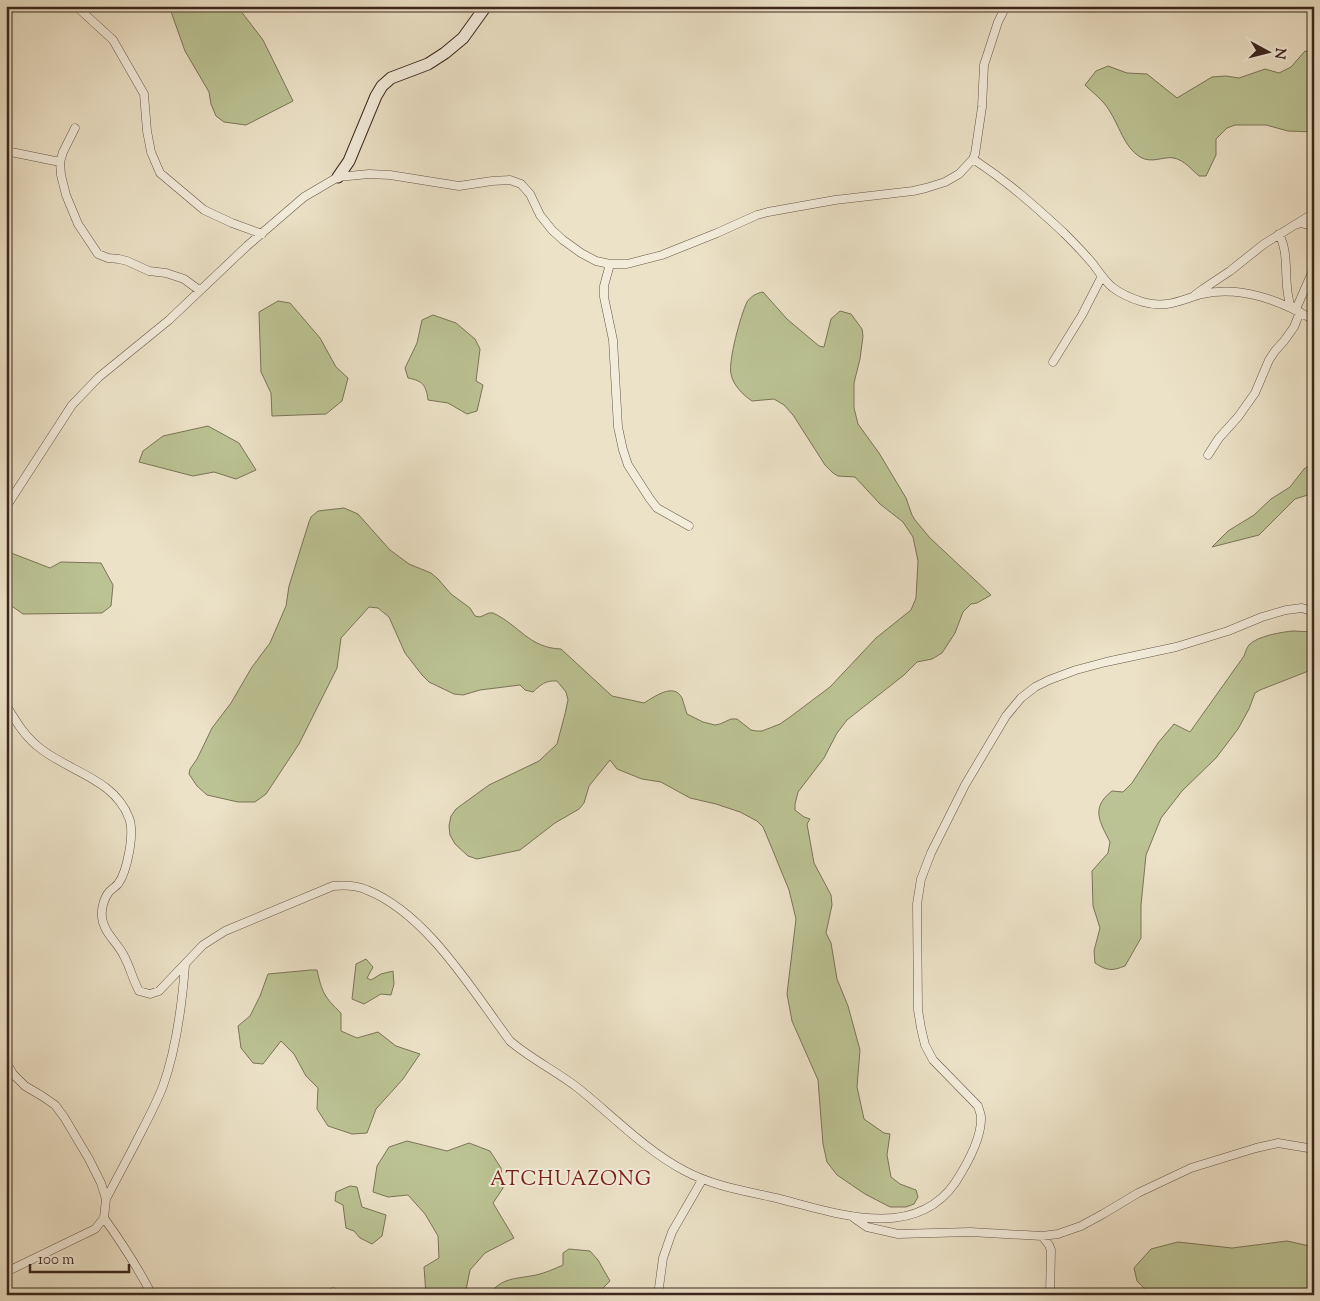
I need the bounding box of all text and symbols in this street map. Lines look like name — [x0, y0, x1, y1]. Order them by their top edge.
north arrow — [1242, 28, 1292, 78]
text: N — [1268, 47, 1290, 60]
district label: ATCHUAZONG — [490, 1166, 652, 1195]
scale bar — [30, 1241, 129, 1273]
text: 100 m — [38, 1250, 75, 1271]

